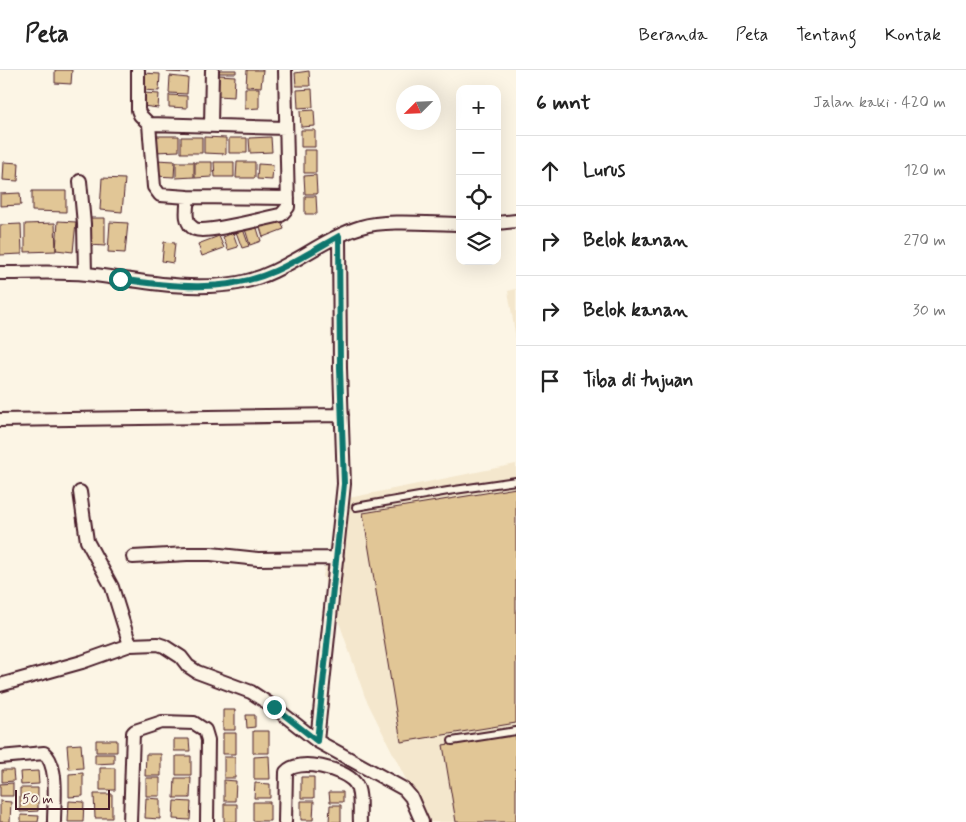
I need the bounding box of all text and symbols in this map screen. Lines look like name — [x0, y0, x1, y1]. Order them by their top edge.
text: Peta — [25, 19, 69, 50]
text: Beranda — [638, 23, 707, 47]
text: Peta — [735, 23, 768, 47]
text: Tentang — [796, 23, 857, 47]
text: Kontak — [885, 23, 941, 47]
north arrow — [396, 85, 441, 130]
map controls — [456, 85, 501, 265]
button: + — [456, 85, 501, 130]
text: 6 mnt — [536, 89, 591, 117]
text: Jalan kaki · 420 m — [813, 92, 946, 113]
button: − — [456, 130, 501, 175]
icon: ahead — [536, 157, 564, 185]
text: Lurus — [583, 158, 625, 183]
text: 120 m — [904, 160, 946, 181]
button: locate — [456, 175, 501, 220]
button: layers — [456, 220, 501, 265]
icon: right — [536, 227, 564, 255]
text: Belok kanan — [583, 228, 688, 253]
text: 270 m — [903, 230, 946, 251]
route start — [109, 268, 132, 291]
icon: right — [536, 297, 564, 325]
text: Belok kanan — [583, 298, 688, 323]
text: 30 m — [913, 300, 946, 321]
icon: arrive — [536, 367, 564, 395]
text: Tiba di tujuan — [583, 368, 694, 393]
route end — [263, 696, 286, 719]
scale bar — [15, 787, 110, 810]
text: 50 m — [22, 790, 53, 808]

